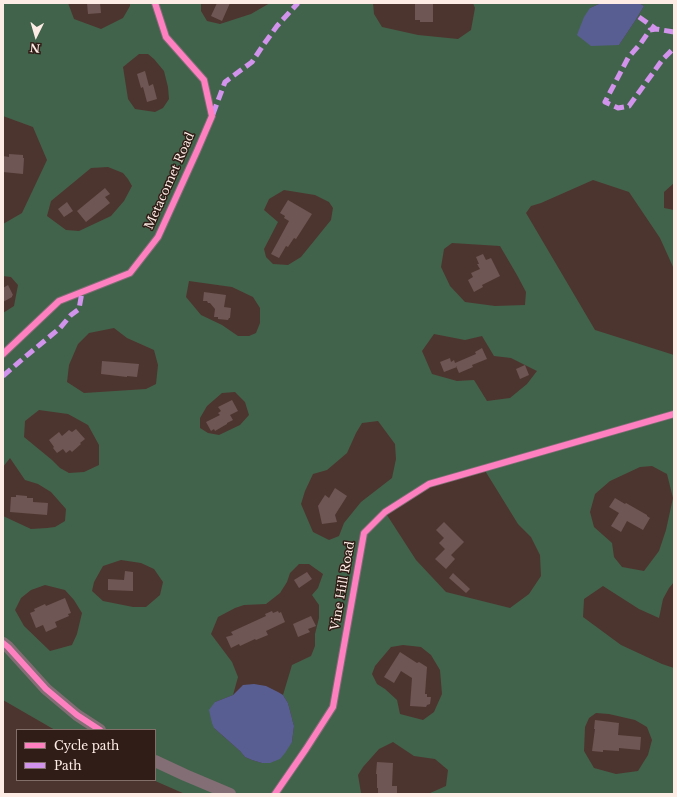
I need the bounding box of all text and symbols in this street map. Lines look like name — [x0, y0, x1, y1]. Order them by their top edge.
north arrow — [16, 16, 56, 56]
text: N — [29, 41, 41, 55]
street label: Metacomet Road — [142, 130, 198, 232]
street label: Vine Hill Road — [328, 540, 358, 632]
legend — [16, 729, 156, 781]
text: Cycle path — [54, 738, 119, 753]
text: Path — [54, 758, 82, 773]

